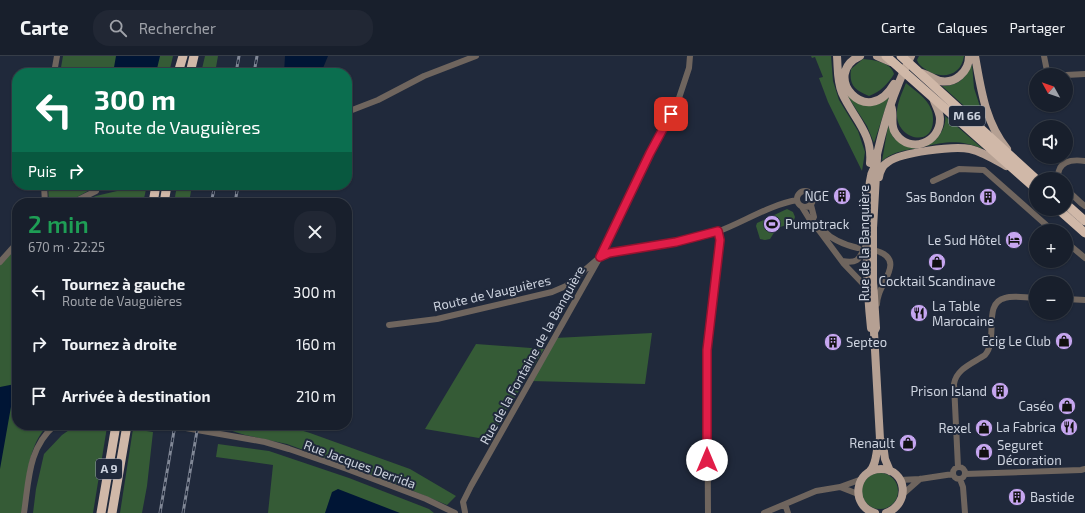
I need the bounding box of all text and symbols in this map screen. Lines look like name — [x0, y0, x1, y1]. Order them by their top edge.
search box — [93, 10, 373, 46]
text: Carte — [20, 16, 69, 39]
icon: search — [107, 17, 129, 39]
text: Rechercher — [139, 19, 216, 37]
text: Carte — [881, 19, 915, 36]
text: Calques — [937, 19, 988, 36]
text: Partager — [1010, 19, 1065, 36]
north arrow — [1029, 68, 1073, 112]
map controls — [1029, 68, 1073, 320]
text: 300 m — [94, 82, 176, 116]
icon: left — [28, 84, 80, 136]
pin — [654, 97, 688, 131]
icon: arrive — [660, 103, 682, 125]
road number: M 66 — [949, 106, 985, 126]
text: Route de Vauguières — [94, 116, 260, 138]
button: sound — [1029, 120, 1073, 164]
icon: right — [65, 160, 87, 182]
text: Puis — [28, 162, 57, 180]
button: search — [1029, 172, 1073, 216]
street label: Rue de la Banquière — [856, 185, 872, 301]
building icon: NGE — [832, 186, 852, 206]
building icon: Sas Bondon — [978, 187, 998, 207]
place label: NGE — [804, 188, 829, 204]
place label: Sas Bondon — [906, 189, 975, 205]
text: 2 min — [28, 209, 89, 238]
button: close — [294, 211, 336, 253]
sports icon: Pumptrack — [762, 214, 782, 234]
place label: Pumptrack — [785, 216, 850, 232]
button: + — [1029, 224, 1073, 268]
hotel icon: Le Sud Hôtel — [1004, 230, 1024, 250]
place label: Le Sud Hôtel — [928, 232, 1001, 248]
text: 670 m · 22:25 — [28, 239, 105, 255]
shop icon: Cocktail Scandinave — [927, 252, 947, 272]
street label: Rue de la Fontaine de la Banquière — [476, 263, 588, 447]
street label: Route de Vauguières — [432, 272, 552, 314]
place label: Cocktail Scandinave — [878, 273, 996, 289]
text: Tournez à gauche — [62, 275, 185, 293]
button: − — [1029, 276, 1073, 320]
icon: left — [28, 281, 50, 303]
text: 300 m — [293, 283, 336, 301]
text: Route de Vauguières — [62, 293, 182, 309]
place label: La Table Marocaine — [932, 298, 994, 329]
restaurant icon: La Table Marocaine — [909, 303, 929, 323]
shop icon: Ecig Le Club — [1054, 331, 1074, 351]
building icon: Septeo — [823, 332, 843, 352]
icon: right — [28, 333, 50, 355]
place label: Ecig Le Club — [981, 333, 1051, 349]
place label: Septeo — [846, 334, 887, 350]
text: Tournez à droite — [62, 335, 177, 353]
text: 160 m — [296, 335, 336, 353]
building icon: Prison Island — [990, 381, 1010, 401]
place label: Prison Island — [910, 383, 987, 399]
icon: arrive — [28, 385, 50, 407]
text: Arrivée à destination — [62, 387, 210, 405]
text: 210 m — [296, 387, 336, 405]
shop icon: Caséo — [1057, 396, 1077, 416]
place label: Caséo — [1018, 398, 1054, 414]
restaurant icon: La Fabrica — [1059, 417, 1079, 437]
shop icon: Rexel — [974, 418, 994, 438]
place label: La Fabrica — [996, 419, 1056, 435]
place label: Rexel — [938, 420, 971, 436]
shop icon: Renault — [898, 433, 918, 453]
place label: Renault — [849, 435, 895, 451]
street label: Rue Jacques Derrida — [302, 436, 418, 492]
place label: Seguret Décoration — [997, 437, 1062, 468]
position arrow — [686, 439, 728, 481]
shop icon: Seguret Décoration — [974, 442, 994, 462]
road number: A 9 — [96, 459, 122, 479]
building icon: Bastide — [1007, 487, 1027, 507]
place label: Bastide — [1030, 489, 1074, 505]

